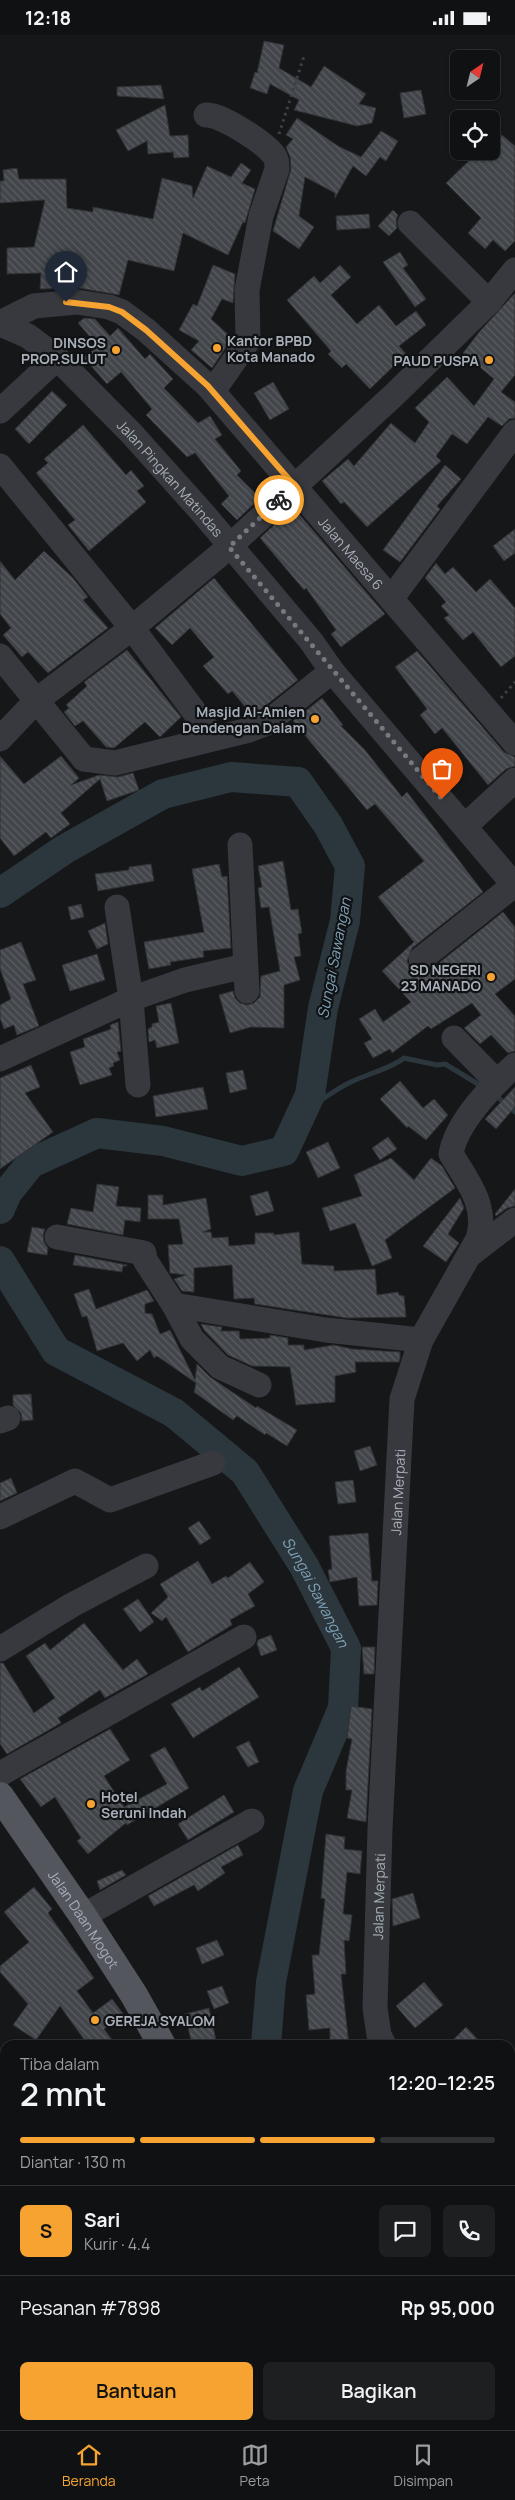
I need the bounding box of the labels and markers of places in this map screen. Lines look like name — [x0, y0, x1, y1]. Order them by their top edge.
pin — [45, 251, 87, 302]
place label: Kantor BPBD Kota Manado — [227, 331, 316, 366]
place label: DINSOS PROP.SULUT — [21, 333, 107, 368]
marker: Kantor BPBD Kota Manado — [211, 342, 223, 354]
marker: DINSOS PROP.SULUT — [110, 344, 122, 356]
place label: PAUD PUSPA — [394, 351, 480, 370]
marker: PAUD PUSPA — [483, 354, 495, 366]
place label: Masjid Al-Amien Dendengan Dalam — [182, 702, 305, 737]
marker: Masjid Al-Amien Dendengan Dalam — [309, 713, 321, 725]
pin — [421, 748, 463, 799]
place label: SD NEGERI 23 MANADO — [401, 960, 482, 995]
marker: SD NEGERI 23 MANADO — [485, 971, 497, 983]
place label: Hotel Seruni Indah — [101, 1787, 187, 1822]
marker: Hotel Seruni Indah — [85, 1798, 97, 1810]
place label: GEREJA SYALOM — [105, 2011, 215, 2030]
marker: GEREJA SYALOM — [89, 2014, 101, 2026]

